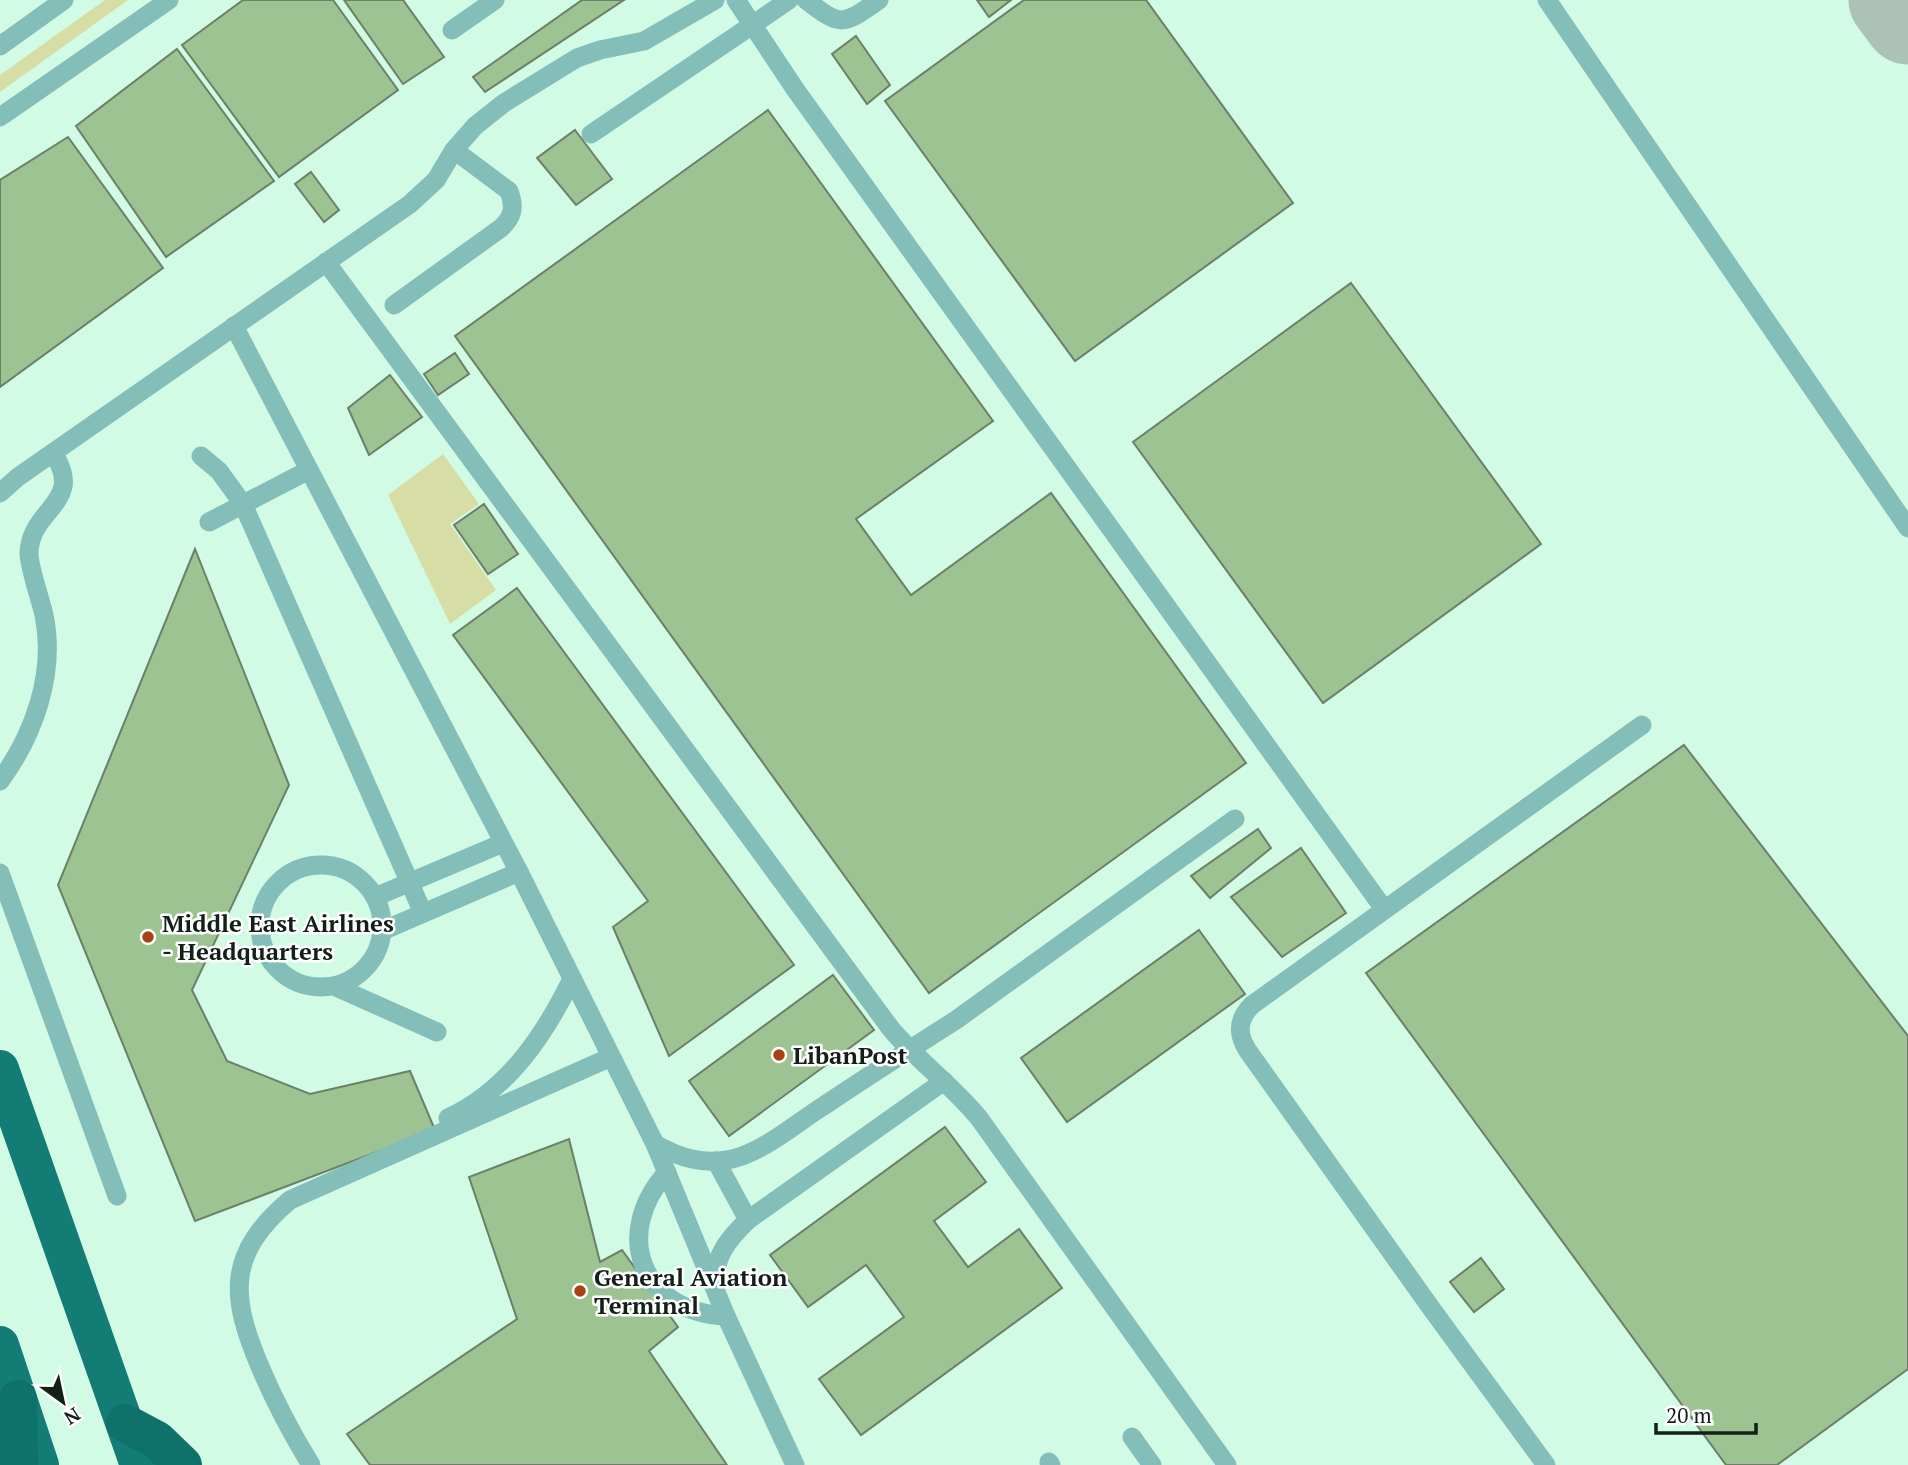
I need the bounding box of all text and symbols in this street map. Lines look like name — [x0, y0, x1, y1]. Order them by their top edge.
place label: Middle East Airlines - Headquarters — [162, 907, 394, 967]
marker: Middle East Airlines - Headquarters — [140, 929, 156, 945]
place label: LibanPost — [793, 1039, 908, 1071]
marker: LibanPost — [771, 1047, 787, 1063]
place label: General Aviation Terminal — [594, 1261, 788, 1321]
marker: General Aviation Terminal — [572, 1283, 588, 1299]
north arrow — [28, 1367, 98, 1437]
scale bar — [1656, 1392, 1756, 1436]
text: 20 m — [1666, 1401, 1712, 1429]
text: N — [59, 1402, 85, 1431]

